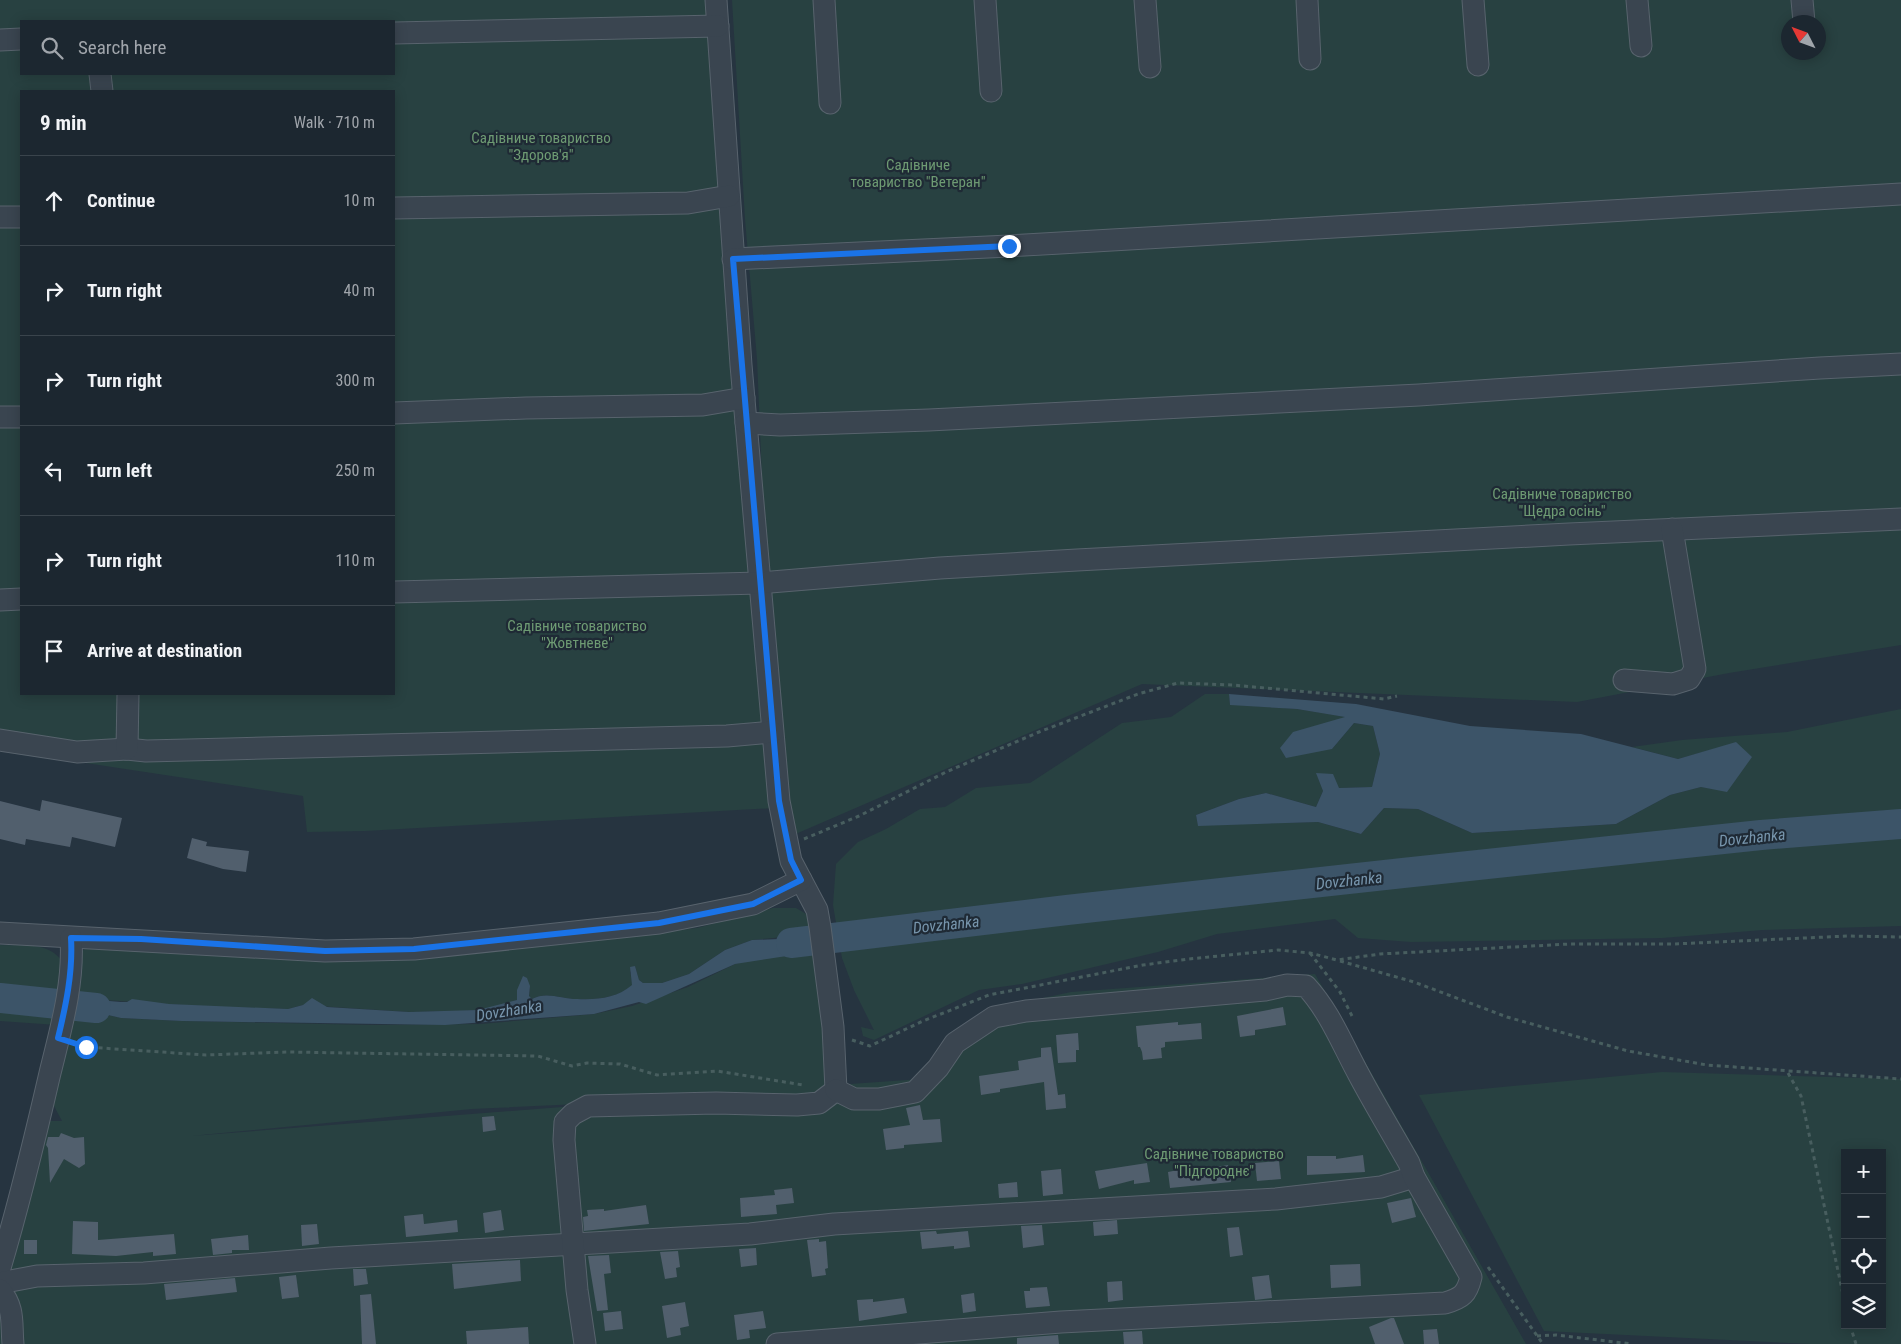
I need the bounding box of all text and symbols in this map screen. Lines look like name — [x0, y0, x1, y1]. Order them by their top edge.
north arrow — [1781, 15, 1826, 60]
search box — [20, 20, 395, 75]
icon: search — [38, 34, 66, 62]
text: Search here — [78, 36, 166, 59]
text: 9 min — [40, 111, 87, 135]
text: Walk · 710 m — [294, 113, 375, 132]
park label: Садівниче товариство "Здоров'я" — [471, 129, 611, 164]
park label: Садівниче товариство "Ветеран" — [851, 156, 986, 191]
icon: ahead — [40, 187, 68, 215]
text: Continue — [87, 189, 155, 212]
text: 10 m — [343, 191, 375, 210]
route end — [998, 235, 1021, 258]
icon: right — [40, 277, 68, 305]
text: Turn right — [87, 279, 162, 302]
text: 40 m — [343, 281, 375, 300]
icon: right — [40, 367, 68, 395]
text: Turn right — [87, 369, 162, 392]
text: 300 m — [336, 371, 375, 390]
icon: left — [40, 457, 68, 485]
text: Turn left — [87, 459, 152, 482]
text: 250 m — [336, 461, 375, 480]
park label: Садівниче товариство "Щедра осінь" — [1492, 485, 1632, 520]
icon: right — [40, 547, 68, 575]
text: Turn right — [87, 549, 162, 572]
text: 110 m — [336, 551, 375, 570]
park label: Садівниче товариство "Жовтневе" — [507, 617, 647, 652]
icon: arrive — [40, 637, 68, 665]
text: Arrive at destination — [87, 639, 242, 662]
water label: Dovzhanka — [1718, 825, 1786, 850]
water label: Dovzhanka — [1315, 868, 1383, 893]
water label: Dovzhanka — [912, 912, 980, 937]
water label: Dovzhanka — [475, 996, 544, 1025]
route start — [75, 1036, 98, 1059]
park label: Садівниче товариство "Підгороднє" — [1144, 1145, 1284, 1180]
map controls — [1841, 1149, 1886, 1329]
button: + — [1841, 1149, 1886, 1194]
button: − — [1841, 1194, 1886, 1239]
button: locate — [1841, 1239, 1886, 1284]
button: layers — [1841, 1284, 1886, 1329]

